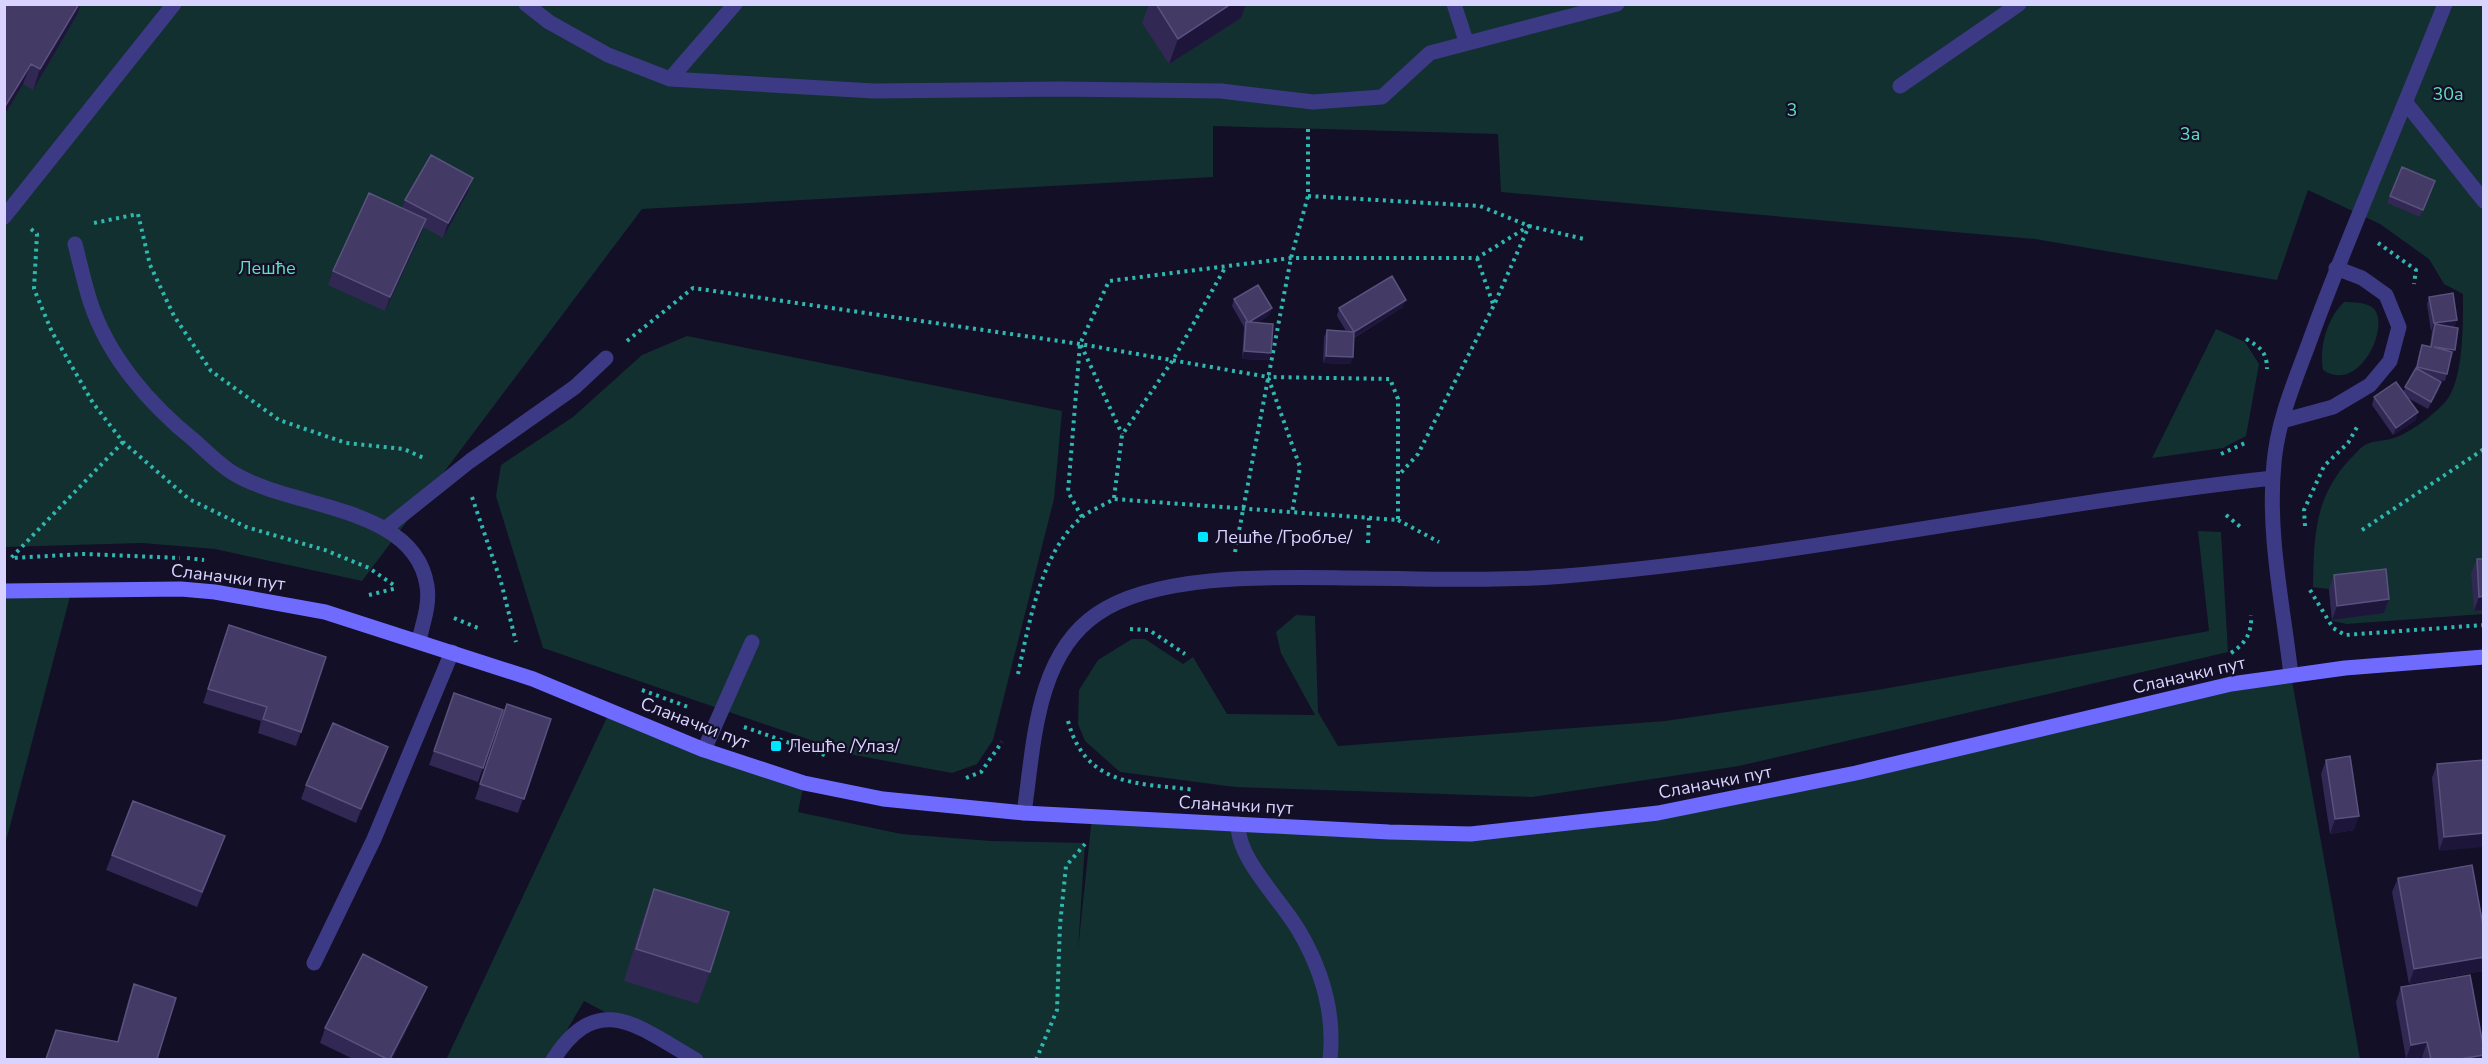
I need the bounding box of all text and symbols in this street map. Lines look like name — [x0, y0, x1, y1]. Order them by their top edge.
park label: 30a — [2432, 82, 2464, 106]
park label: 3 — [1787, 98, 1797, 122]
park label: 3a — [2180, 122, 2200, 146]
park label: Лешће — [238, 256, 296, 280]
place label: Лешће /Гробље/ — [1215, 525, 1353, 549]
marker: Лешће /Гробље/ — [1196, 530, 1210, 544]
street label: Сланачки пут — [169, 558, 287, 596]
street label: Сланачки пут — [2130, 650, 2248, 700]
street label: Сланачки пут — [637, 691, 753, 755]
place label: Лешће /Улаз/ — [788, 734, 900, 758]
marker: Лешће /Улаз/ — [769, 739, 783, 753]
street label: Сланачки пут — [1656, 759, 1774, 805]
street label: Сланачки пут — [1178, 790, 1294, 820]

